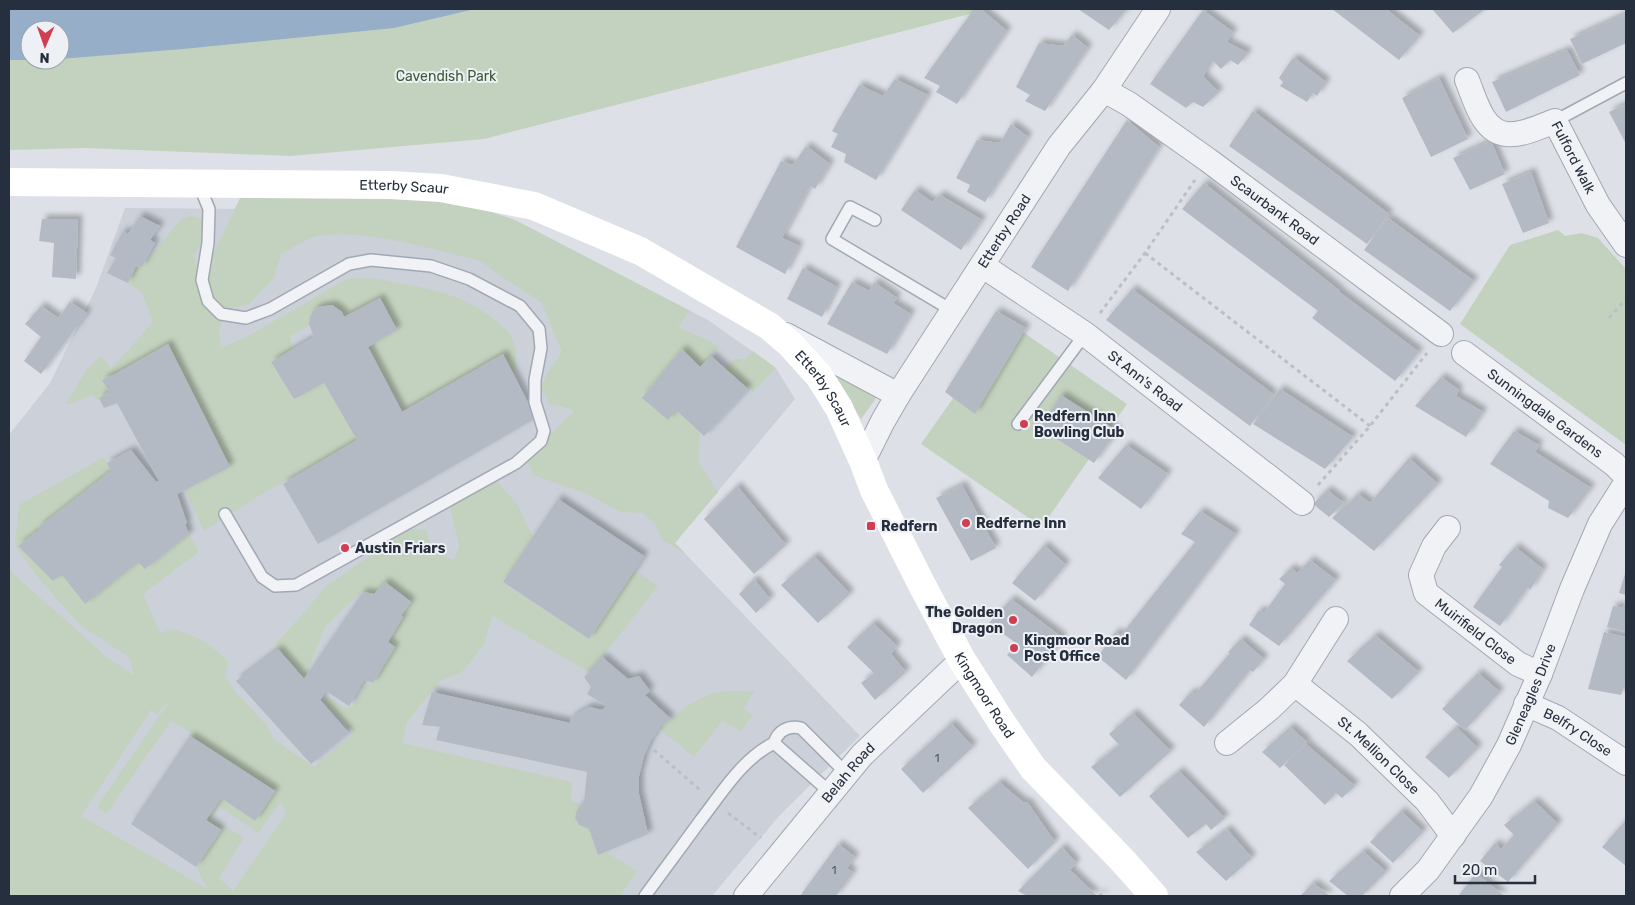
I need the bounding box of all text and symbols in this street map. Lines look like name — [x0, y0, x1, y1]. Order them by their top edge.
north arrow — [20, 20, 70, 70]
text: N — [39, 49, 50, 66]
park label: Cavendish Park — [396, 68, 497, 85]
street label: Fulford Walk — [1548, 118, 1600, 197]
street label: Scaurbank Road — [1227, 171, 1323, 249]
street label: Etterby Scaur — [359, 176, 451, 198]
street label: Etterby Road — [974, 191, 1034, 271]
street label: Etterby Scaur — [791, 347, 855, 430]
street label: St Ann's Road — [1105, 347, 1186, 415]
street label: Sunningdale Gardens — [1484, 365, 1606, 461]
place label: Redfern Inn Bowling Club — [1034, 408, 1125, 441]
marker: Redfern Inn Bowling Club — [1018, 418, 1030, 430]
place label: Redferne Inn — [976, 515, 1066, 532]
marker: Redferne Inn — [960, 517, 972, 529]
place label: Redfern — [881, 518, 938, 535]
marker: Redfern — [865, 520, 877, 532]
place label: Austin Friars — [355, 540, 446, 557]
marker: Austin Friars — [339, 542, 351, 554]
street label: Muirifield Close — [1432, 595, 1520, 668]
place label: The Golden Dragon — [925, 604, 1003, 637]
marker: The Golden Dragon — [1007, 614, 1019, 626]
place label: Kingmoor Road Post Office — [1024, 632, 1130, 665]
street label: Gleneagles Drive — [1501, 641, 1559, 748]
marker: Kingmoor Road Post Office — [1008, 642, 1020, 654]
street label: Kingmoor Road — [951, 649, 1018, 741]
street label: Belfry Close — [1541, 704, 1615, 760]
street label: St. Mellion Close — [1334, 713, 1423, 798]
street label: Belah Road — [818, 739, 878, 806]
house number: 1 — [935, 752, 939, 765]
scale bar — [1455, 852, 1535, 884]
text: 20 m — [1462, 861, 1497, 879]
house number: 1 — [832, 864, 836, 877]

